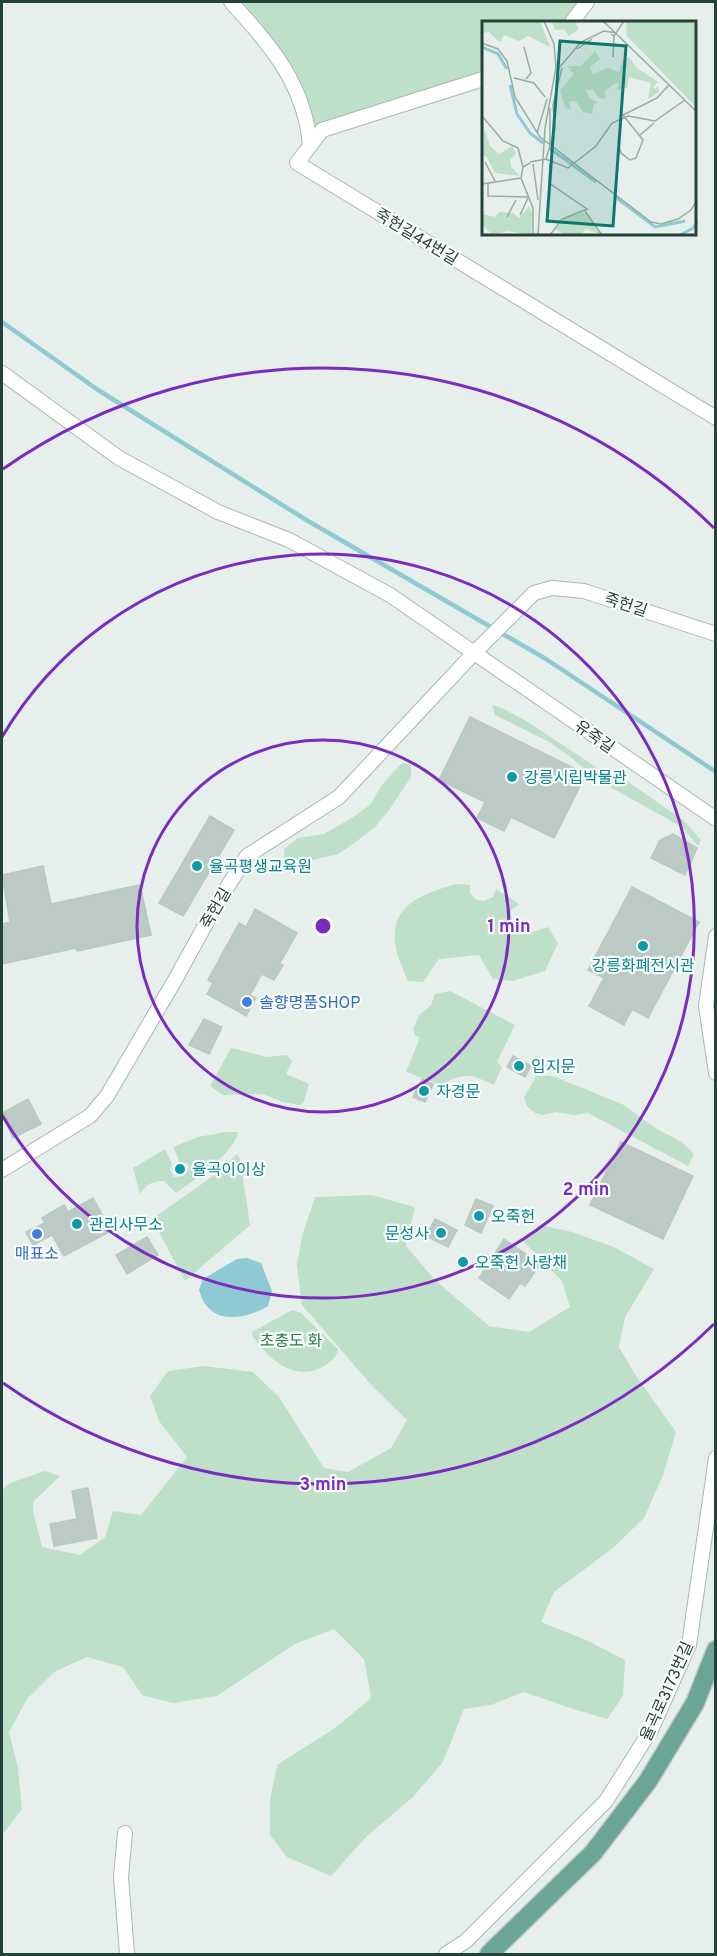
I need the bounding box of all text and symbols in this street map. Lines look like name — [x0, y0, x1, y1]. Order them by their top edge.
inset map — [482, 21, 696, 236]
street label: 죽헌길44번길 — [371, 205, 461, 270]
street label: 죽헌길 — [601, 590, 649, 622]
street label: 유죽길 — [570, 717, 618, 758]
place label: 강릉시립박물관 — [524, 769, 627, 789]
marker: 강릉시립박물관 — [505, 770, 519, 784]
place label: 율곡평생교육원 — [209, 858, 312, 878]
marker: 율곡평생교육원 — [190, 859, 204, 873]
street label: 죽헌길 — [197, 885, 236, 933]
centre of rings — [313, 916, 333, 936]
text: 1 min — [487, 916, 531, 939]
marker: 강릉화폐전시관 — [636, 939, 650, 953]
place label: 강릉화폐전시관 — [591, 957, 695, 977]
place label: 솔향명품SHOP — [259, 994, 360, 1014]
marker: 솔향명품SHOP — [240, 995, 254, 1009]
place label: 입지문 — [531, 1058, 575, 1078]
marker: 입지문 — [512, 1059, 526, 1073]
place label: 자경문 — [436, 1083, 480, 1103]
marker: 자경문 — [417, 1084, 431, 1098]
place label: 율곡이이상 — [192, 1161, 266, 1181]
marker: 율곡이이상 — [173, 1162, 187, 1176]
text: 2 min — [562, 1179, 610, 1202]
place label: 오죽헌 — [491, 1208, 535, 1228]
marker: 오죽헌 — [472, 1209, 486, 1223]
place label: 관리사무소 — [89, 1216, 163, 1236]
marker: 관리사무소 — [70, 1217, 84, 1231]
place label: 문성사 — [385, 1225, 429, 1245]
marker: 문성사 — [434, 1226, 448, 1240]
marker: 매표소 — [30, 1227, 44, 1241]
place label: 매표소 — [15, 1245, 59, 1265]
place label: 오죽헌 사랑채 — [475, 1254, 567, 1274]
marker: 오죽헌 사랑채 — [456, 1255, 470, 1269]
park label: 초충도 화 — [260, 1332, 323, 1352]
text: 3 min — [300, 1474, 346, 1497]
street label: 율곡로3173번길 — [637, 1639, 699, 1745]

